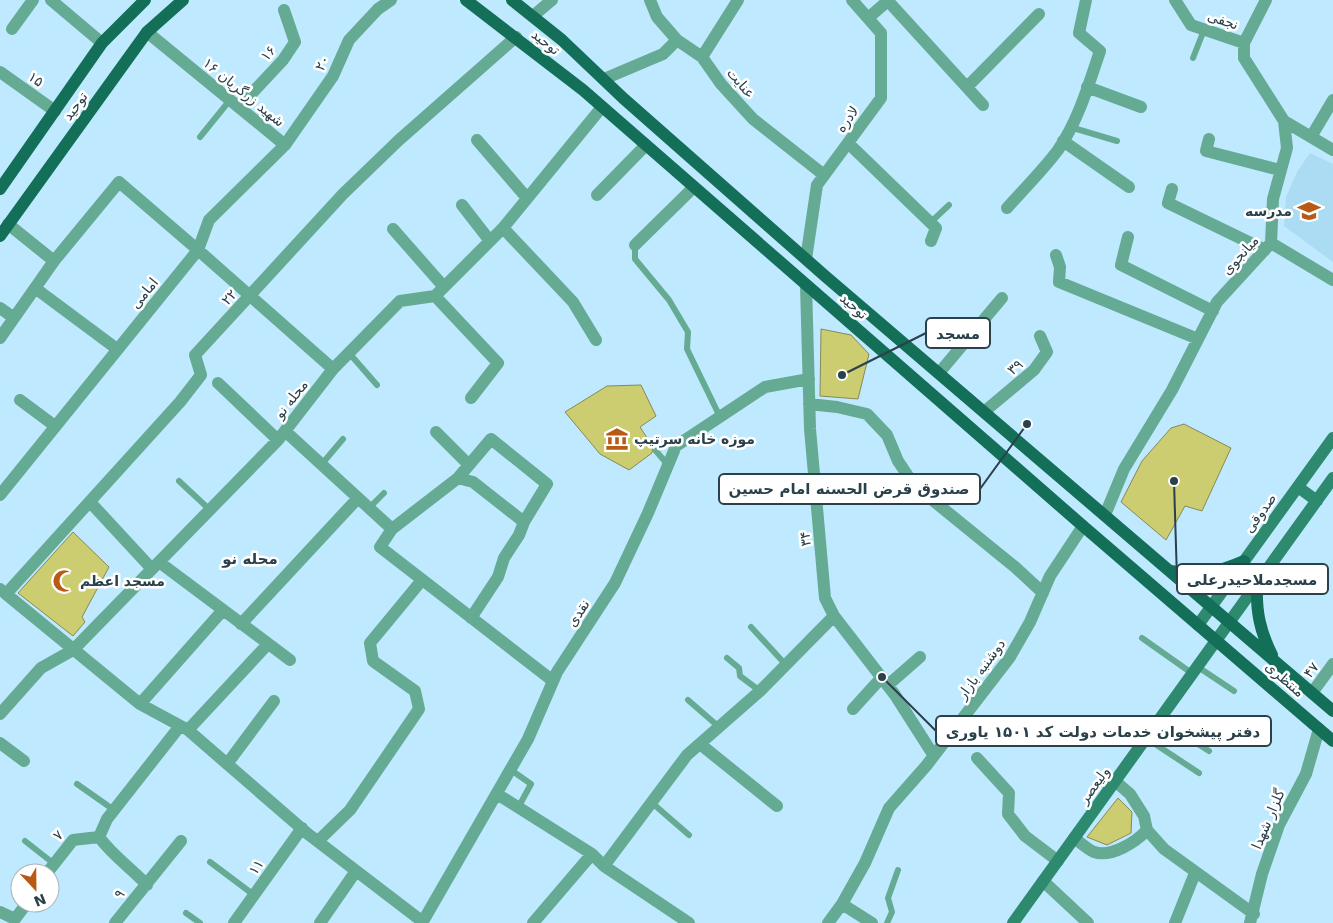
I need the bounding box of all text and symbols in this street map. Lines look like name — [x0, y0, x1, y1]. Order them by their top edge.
street label: نجفی — [1205, 7, 1241, 33]
street label: توحید — [528, 26, 563, 59]
street label: ۱۶ — [257, 42, 279, 64]
street label: ۲۰ — [311, 53, 333, 73]
street label: ۱۶ شهید زرگریان — [199, 54, 288, 130]
street label: عنایت — [724, 65, 758, 101]
street label: ۱۵ — [25, 68, 47, 90]
street label: توحید — [59, 89, 92, 124]
street label: لادره — [832, 103, 863, 136]
school or university icon: مدرسه — [1296, 198, 1322, 224]
place label: مدرسه — [1245, 203, 1292, 219]
street label: میانجوی — [1218, 232, 1262, 279]
street label: امامی — [127, 274, 161, 312]
street label: ۲۲ — [218, 286, 240, 308]
street label: توحید — [836, 290, 871, 323]
callout: مسجد — [926, 318, 990, 348]
text: مسجد — [936, 325, 980, 343]
street label: ۳۹ — [1004, 356, 1026, 378]
street label: محله نو — [270, 377, 312, 423]
museum icon: موزه خانه سرتیپ — [604, 426, 630, 452]
place label: موزه خانه سرتیپ — [634, 431, 755, 448]
callout: صندوق قرض الحسنه امام حسین — [719, 474, 980, 504]
text: صندوق قرض الحسنه امام حسین — [728, 480, 970, 498]
street label: صدوقی — [1240, 490, 1280, 536]
street label: ۳۴ — [796, 531, 814, 547]
district label: محله نو — [221, 550, 278, 568]
callout: مسجدملاحیدرعلی — [1177, 564, 1328, 594]
mosque icon: مسجد اعظم — [51, 568, 77, 594]
text: مسجدملاحیدرعلی — [1187, 571, 1317, 589]
place label: مسجد اعظم — [80, 573, 165, 589]
street label: نقدی — [563, 596, 593, 630]
street label: دوشنبه بازار — [953, 636, 1009, 704]
street label: منتظری — [1262, 658, 1308, 701]
street label: ۴۷ — [1300, 659, 1322, 681]
callout: دفتر پیشخوان خدمات دولت کد ۱۵۰۱ یاوری — [936, 716, 1271, 746]
text: دفتر پیشخوان خدمات دولت کد ۱۵۰۱ یاوری — [946, 723, 1261, 742]
street label: ولیعصر — [1075, 763, 1114, 808]
street label: گلزار شهدا — [1248, 786, 1289, 852]
street label: ۷ — [50, 826, 66, 843]
street label: ۱۱ — [245, 856, 267, 878]
north arrow — [10, 863, 60, 913]
street label: ۹ — [110, 886, 128, 902]
text: N — [31, 890, 48, 910]

